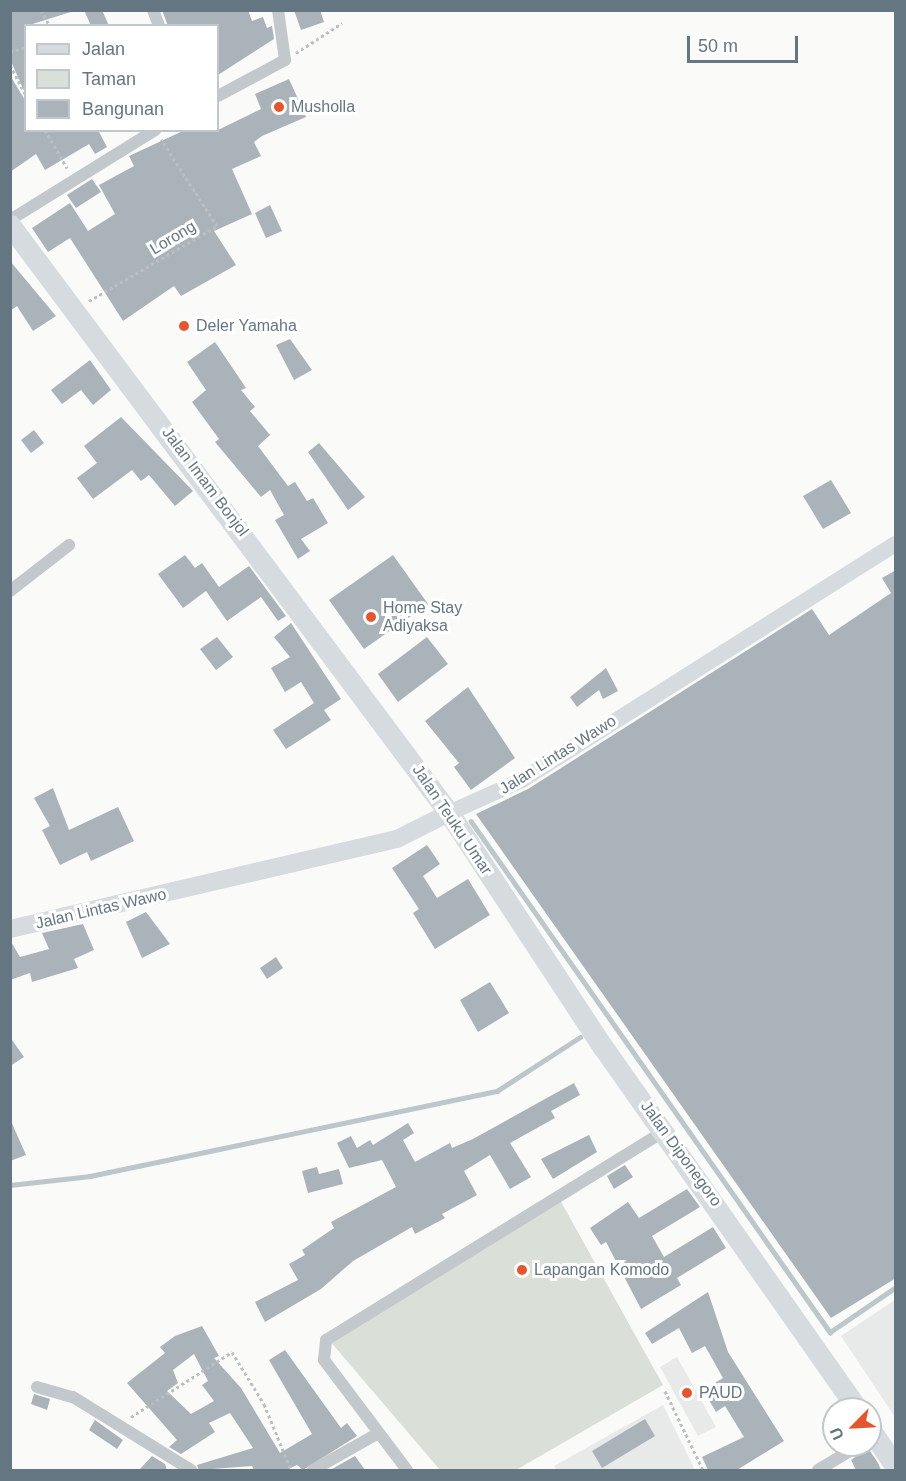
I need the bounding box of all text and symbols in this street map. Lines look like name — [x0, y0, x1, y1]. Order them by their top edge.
legend — [24, 24, 219, 132]
scale bar — [690, 24, 801, 62]
text: 50 m — [698, 36, 738, 56]
text: Jalan — [82, 39, 125, 59]
text: Taman — [82, 69, 136, 89]
place label: Musholla — [291, 97, 355, 117]
text: Bangunan — [82, 99, 164, 119]
marker: Musholla — [272, 100, 286, 114]
street label: Lorong — [147, 217, 199, 259]
place label: Deler Yamaha — [196, 316, 297, 336]
marker: Deler Yamaha — [177, 319, 191, 333]
street label: Jalan Imam Bonjol — [158, 424, 252, 540]
place label: Home Stay Adiyaksa — [383, 598, 462, 636]
marker: Home Stay Adiyaksa — [364, 610, 378, 624]
street label: Jalan Lintas Wawo — [496, 711, 620, 799]
street label: Jalan Teuku Umar — [408, 761, 496, 879]
street label: Jalan Lintas Wawo — [34, 885, 168, 933]
street label: Jalan Diponegoro — [636, 1098, 726, 1210]
place label: Lapangan Komodo — [534, 1260, 669, 1280]
marker: Lapangan Komodo — [515, 1263, 529, 1277]
place label: PAUD — [699, 1383, 742, 1403]
marker: PAUD — [680, 1386, 694, 1400]
north arrow — [822, 1397, 882, 1457]
text: U — [827, 1425, 847, 1442]

